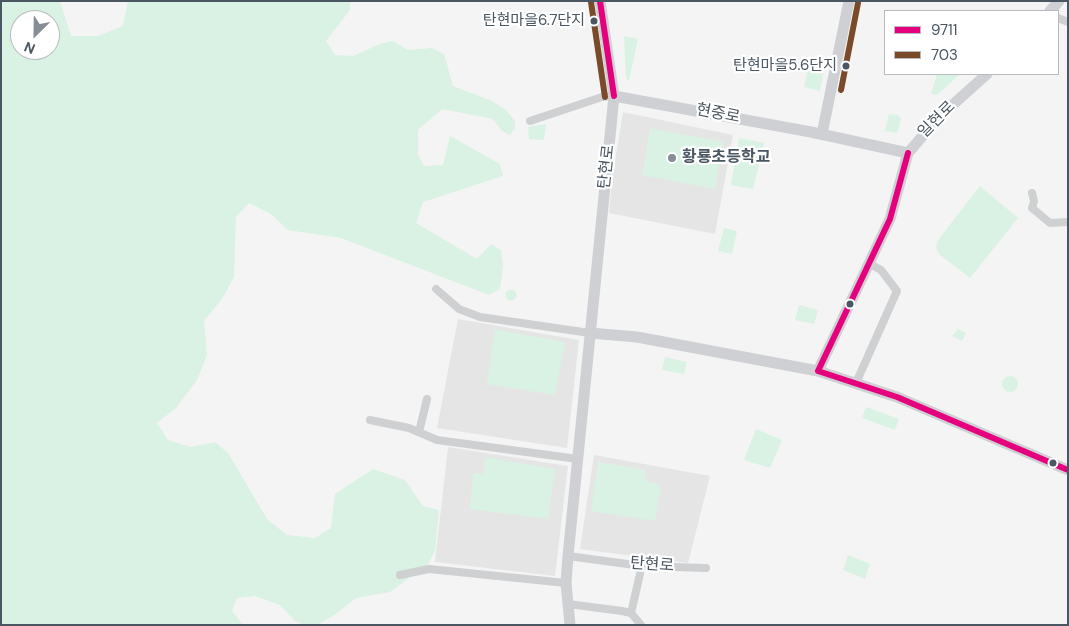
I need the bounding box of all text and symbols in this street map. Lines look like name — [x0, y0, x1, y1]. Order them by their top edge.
north arrow — [10, 10, 60, 60]
legend — [884, 10, 1059, 75]
place label: 탄현마을6.7단지 — [483, 12, 585, 30]
marker: 탄현마을6.7단지 — [589, 16, 599, 26]
text: 9711 — [931, 20, 957, 40]
text: N — [21, 38, 38, 58]
text: 703 — [931, 45, 958, 65]
place label: 탄현마을5.6단지 — [733, 57, 837, 75]
marker: 탄현마을5.6단지 — [841, 61, 851, 71]
street label: 일현로 — [915, 98, 959, 142]
street label: 현중로 — [694, 100, 742, 128]
street label: 탄현로 — [595, 144, 619, 190]
place label: 황룡초등학교 — [682, 148, 770, 168]
marker: 황룡초등학교 — [666, 152, 678, 164]
unlabelled marker — [845, 299, 855, 309]
unlabelled marker — [1048, 458, 1058, 468]
street label: 탄현로 — [629, 554, 675, 576]

